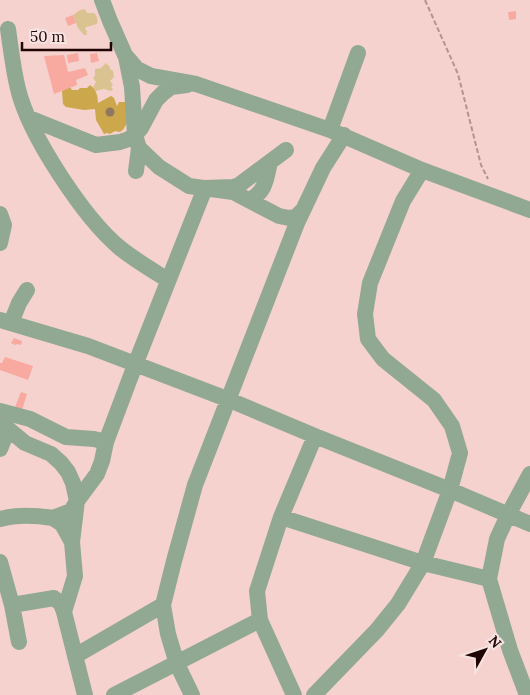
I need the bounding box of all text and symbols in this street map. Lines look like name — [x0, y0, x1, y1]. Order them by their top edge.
scale bar — [22, 20, 111, 52]
text: 50 m — [30, 27, 65, 46]
north arrow — [460, 625, 510, 675]
text: N — [485, 632, 505, 652]

